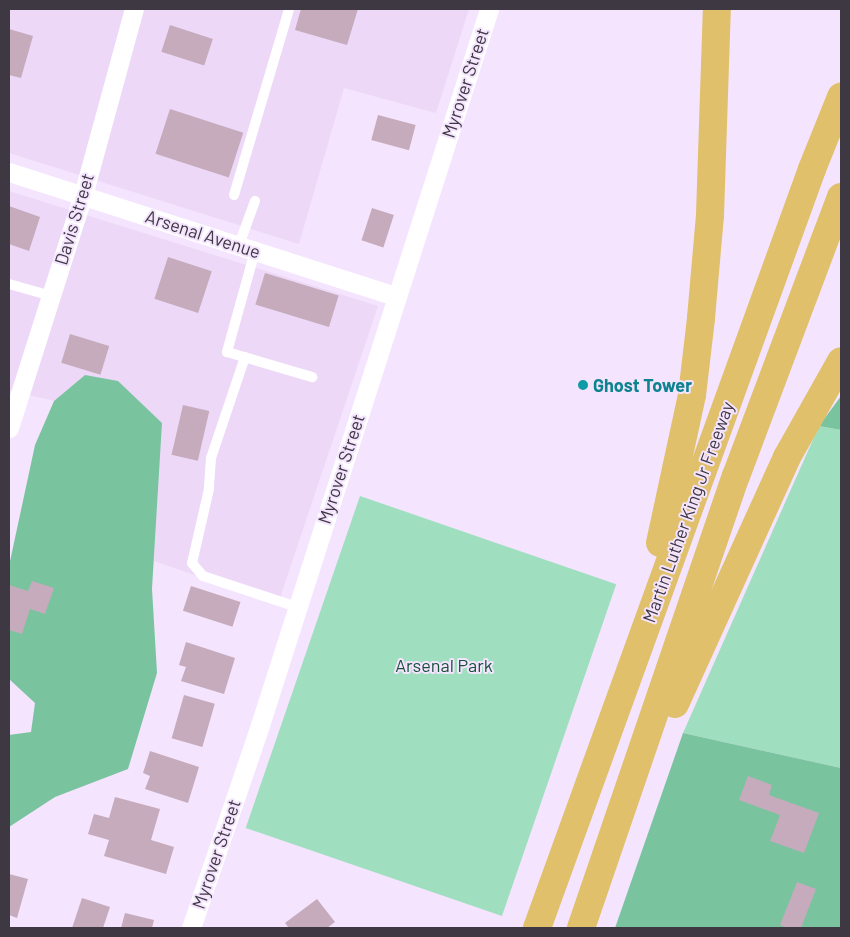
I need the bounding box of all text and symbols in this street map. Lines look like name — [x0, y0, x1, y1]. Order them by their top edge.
street label: Myrover Street — [437, 25, 493, 141]
street label: Davis Street — [50, 171, 98, 267]
street label: Arsenal Avenue — [143, 205, 263, 263]
place label: Ghost Tower — [593, 374, 692, 396]
marker: Ghost Tower — [577, 379, 589, 391]
street label: Martin Luther King Jr Freeway — [638, 398, 738, 626]
street label: Myrover Street — [313, 411, 369, 527]
park label: Arsenal Park — [395, 654, 493, 676]
street label: Myrover Street — [187, 796, 245, 912]

